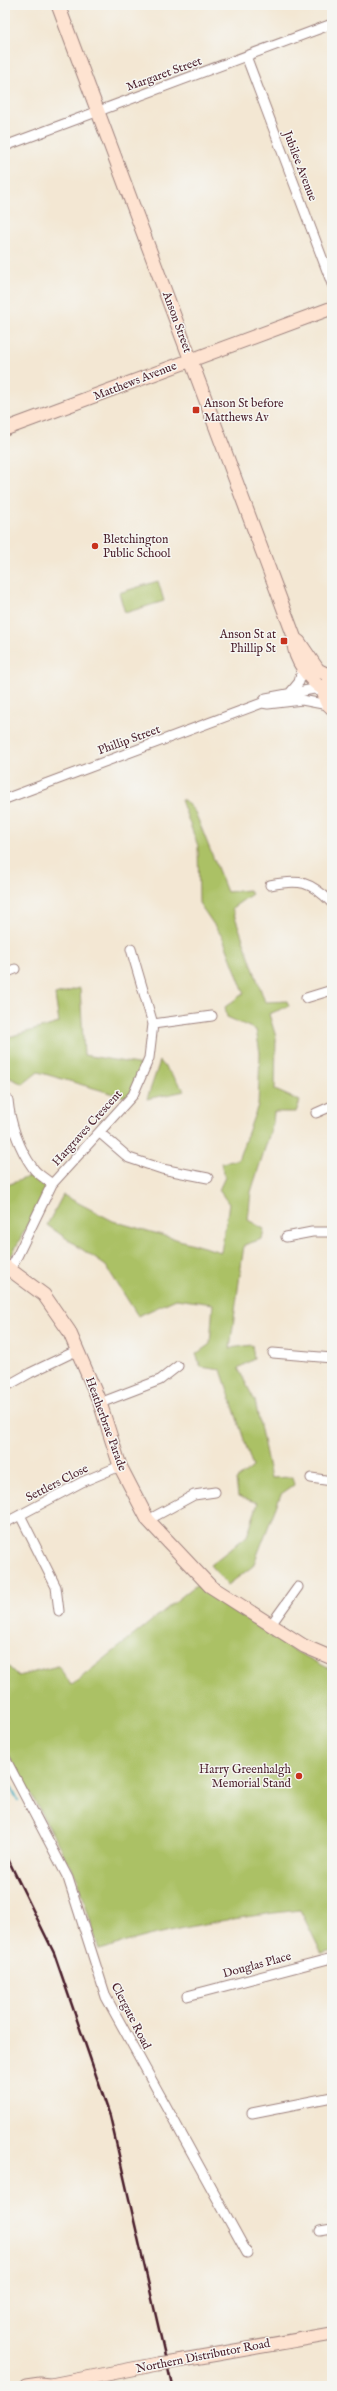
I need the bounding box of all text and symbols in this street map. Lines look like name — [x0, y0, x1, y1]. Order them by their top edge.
street label: Margaret Street — [124, 53, 204, 95]
street label: Jubilee Avenue — [278, 127, 320, 204]
street label: Anson Street — [159, 288, 195, 355]
street label: Matthews Avenue — [91, 358, 179, 404]
place label: Anson St before Matthews Av — [203, 396, 284, 425]
marker: Anson St before Matthews Av — [191, 405, 201, 415]
place label: Bletchington Public School — [103, 532, 171, 561]
marker: Bletchington Public School — [90, 541, 100, 551]
place label: Anson St at Phillip St — [219, 627, 276, 657]
marker: Anson St at Phillip St — [279, 636, 289, 646]
street label: Phillip Street — [96, 722, 163, 759]
street label: Hargraves Crescent — [49, 1087, 125, 1169]
street label: Heatherbrae Parade — [82, 1375, 130, 1473]
street label: Settlers Close — [23, 1461, 91, 1505]
place label: Harry Greenhalgh Memorial Stand — [199, 1762, 292, 1791]
marker: Harry Greenhalgh Memorial Stand — [294, 1771, 304, 1781]
street label: Douglas Place — [221, 1949, 293, 1981]
street label: Clergate Road — [108, 1980, 154, 2052]
street label: Northern Distributor Road — [135, 2336, 272, 2376]

